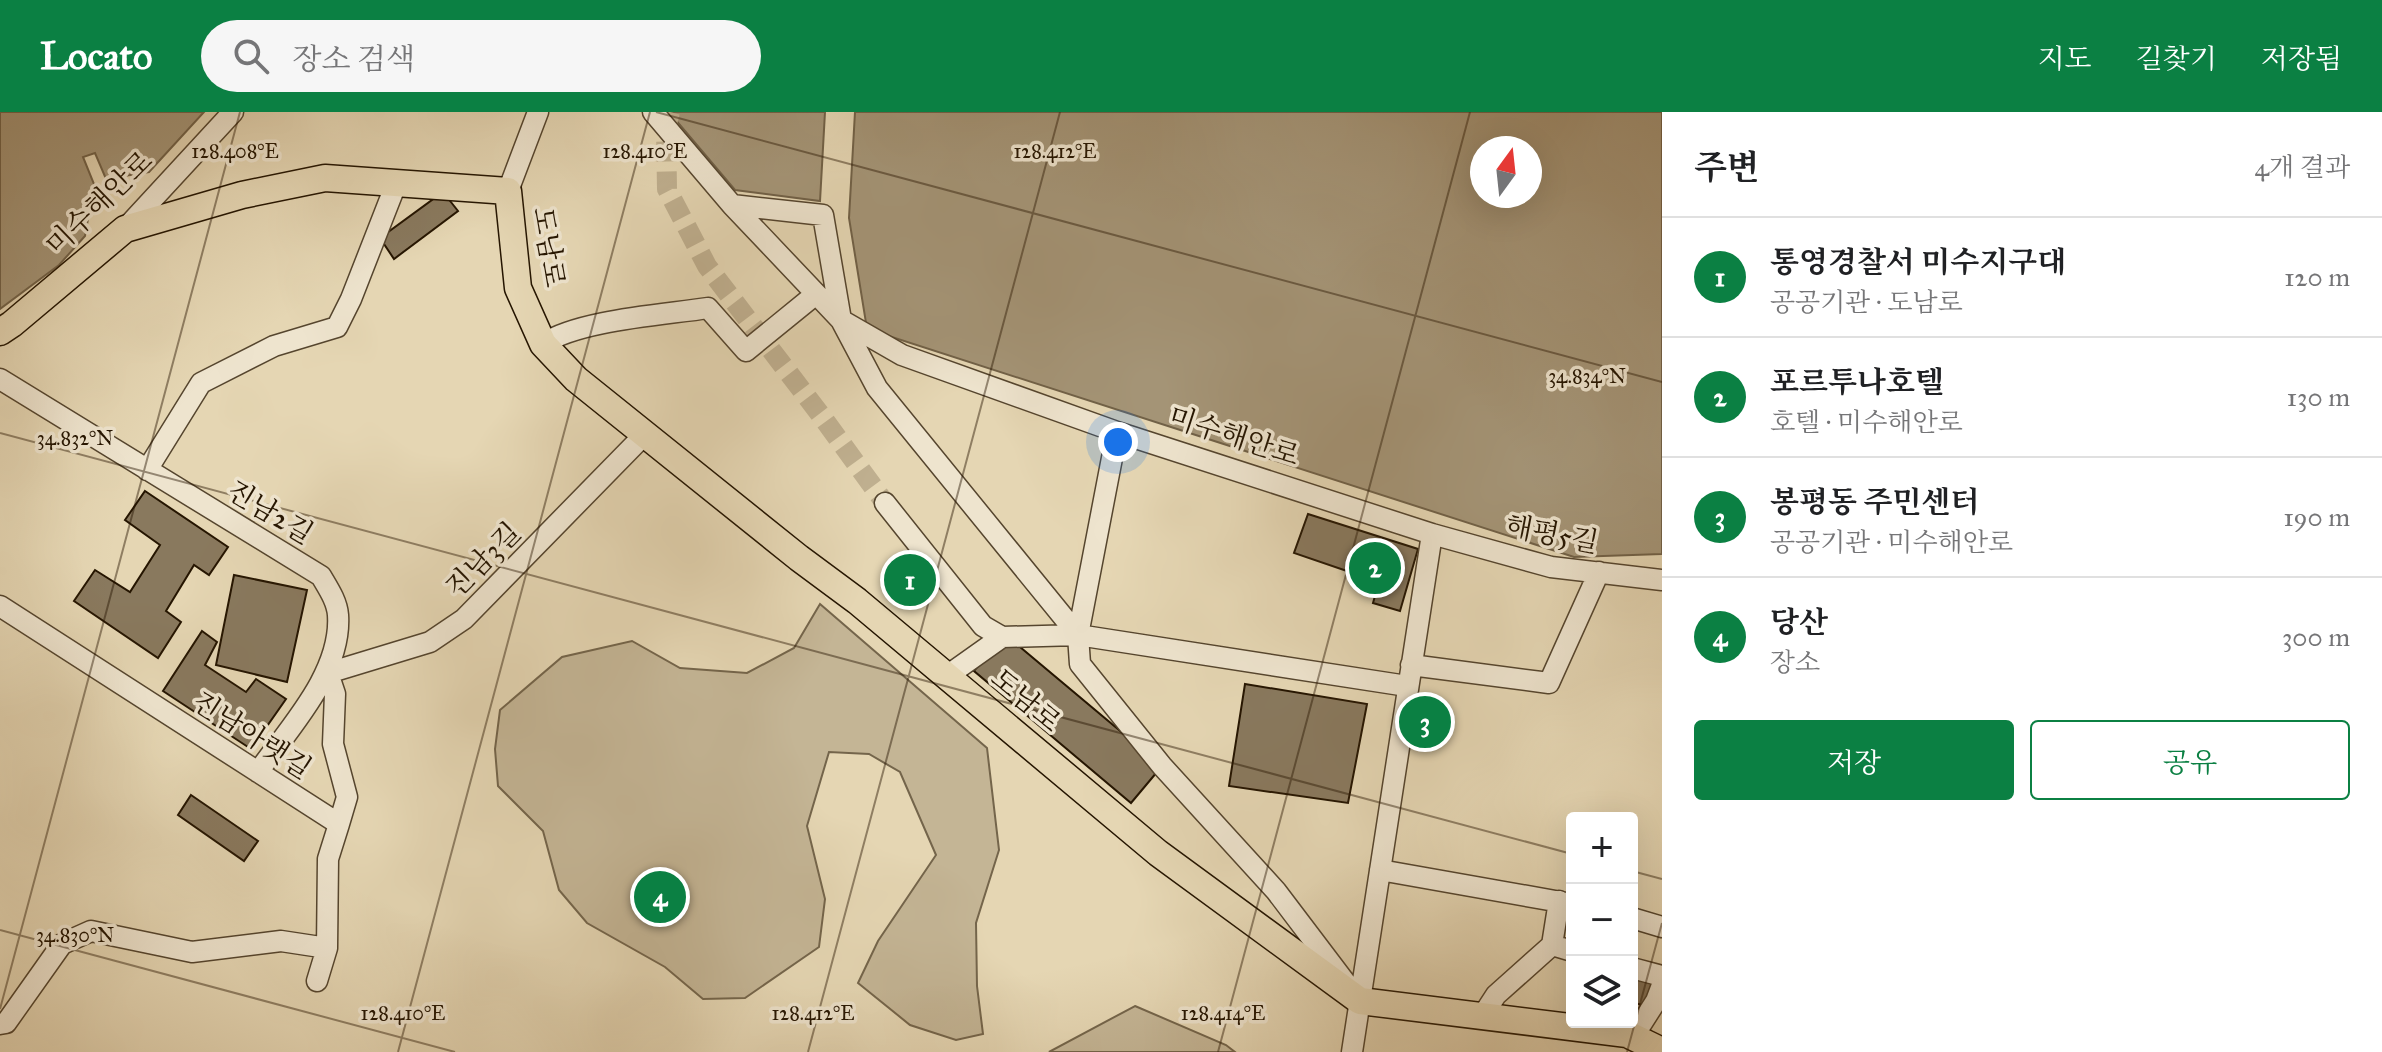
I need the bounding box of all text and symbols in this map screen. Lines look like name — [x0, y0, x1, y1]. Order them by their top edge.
search box — [201, 20, 761, 92]
text: Locato — [40, 33, 153, 79]
icon: search — [229, 34, 273, 78]
text: 장소 검색 — [293, 41, 415, 77]
text: 지도 — [2038, 41, 2092, 76]
text: 길찾기 — [2136, 41, 2217, 76]
text: 저장됨 — [2261, 41, 2342, 76]
north arrow — [1470, 136, 1542, 208]
text: 128.408°E — [191, 139, 279, 163]
text: 128.410°E — [603, 139, 687, 163]
text: 128.412°E — [1013, 139, 1097, 163]
street label: 미수해안로 — [38, 143, 160, 263]
text: 주변 — [1694, 147, 1760, 188]
text: 4개 결과 — [2255, 151, 2350, 183]
street label: 도남로 — [525, 204, 573, 290]
text: 통영경찰서 미수지구대 — [1770, 244, 2066, 280]
text: 1 — [1715, 261, 1725, 293]
text: 120 m — [2284, 261, 2350, 293]
text: 공공기관 · 도남로 — [1770, 286, 1963, 318]
text: 34.834°N — [1548, 364, 1626, 388]
text: 포르투나호텔 — [1770, 364, 1944, 400]
text: 2 — [1714, 381, 1726, 413]
text: 130 m — [2287, 381, 2350, 413]
street label: 미수해안로 — [1164, 398, 1304, 474]
text: 호텔 · 미수해안로 — [1770, 406, 1963, 438]
your location — [1098, 422, 1138, 462]
text: 34.832°N — [37, 426, 113, 450]
street label: 진남2길 — [220, 473, 320, 551]
text: 봉평동 주민센터 — [1770, 484, 1979, 520]
text: 3 — [1715, 501, 1725, 533]
text: 190 m — [2283, 501, 2350, 533]
street label: 해평5길 — [1502, 508, 1602, 560]
street label: 진남3길 — [438, 515, 528, 605]
text: 공공기관 · 미수해안로 — [1770, 526, 2013, 558]
pin: 2 — [1349, 538, 1401, 598]
pin: 1 — [884, 550, 936, 610]
text: 당산 — [1770, 604, 1828, 640]
text: 4 — [1713, 621, 1727, 653]
text: 300 m — [2282, 621, 2350, 653]
text: 장소 — [1770, 646, 1820, 678]
street label: 도남로 — [984, 661, 1068, 739]
street label: 진남아랫길 — [186, 683, 318, 787]
pin: 3 — [1399, 692, 1451, 752]
button: 저장 — [1694, 720, 2014, 800]
button: 공유 — [2030, 720, 2350, 800]
map controls — [1566, 812, 1638, 1028]
button: + — [1566, 812, 1638, 884]
pin: 4 — [634, 867, 686, 927]
button: − — [1566, 884, 1638, 956]
text: 34.830°N — [36, 923, 114, 947]
button: layers — [1566, 956, 1638, 1028]
text: 128.410°E — [361, 1001, 445, 1025]
text: 128.412°E — [771, 1001, 855, 1025]
text: 128.414°E — [1181, 1001, 1265, 1025]

